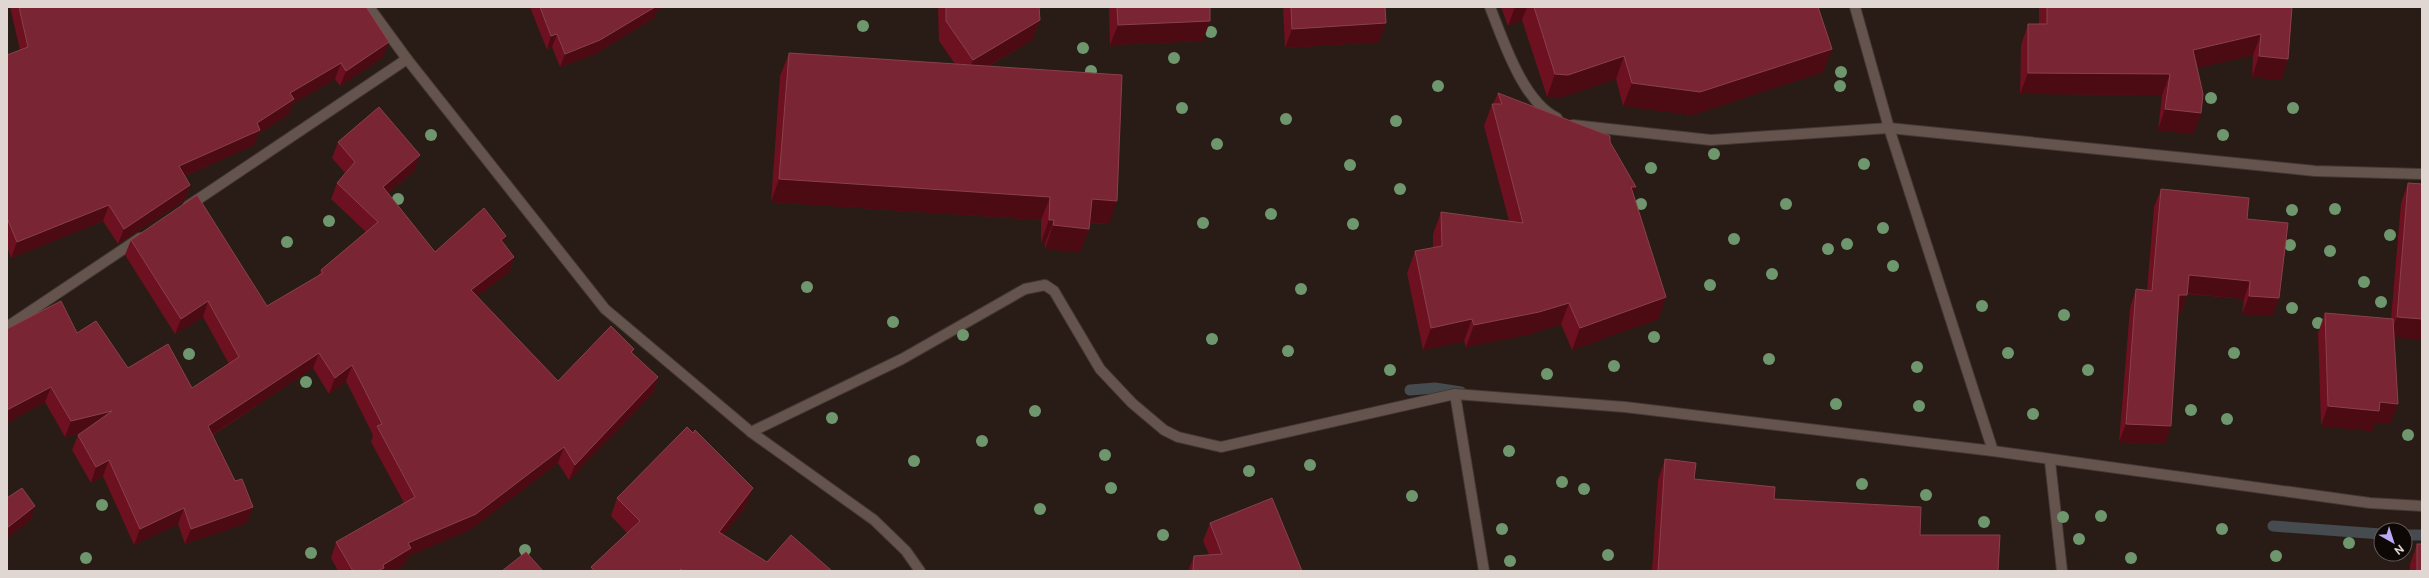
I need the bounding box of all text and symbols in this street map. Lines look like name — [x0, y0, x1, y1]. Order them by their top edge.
north arrow — [2373, 522, 2413, 562]
text: N — [2392, 542, 2406, 557]

